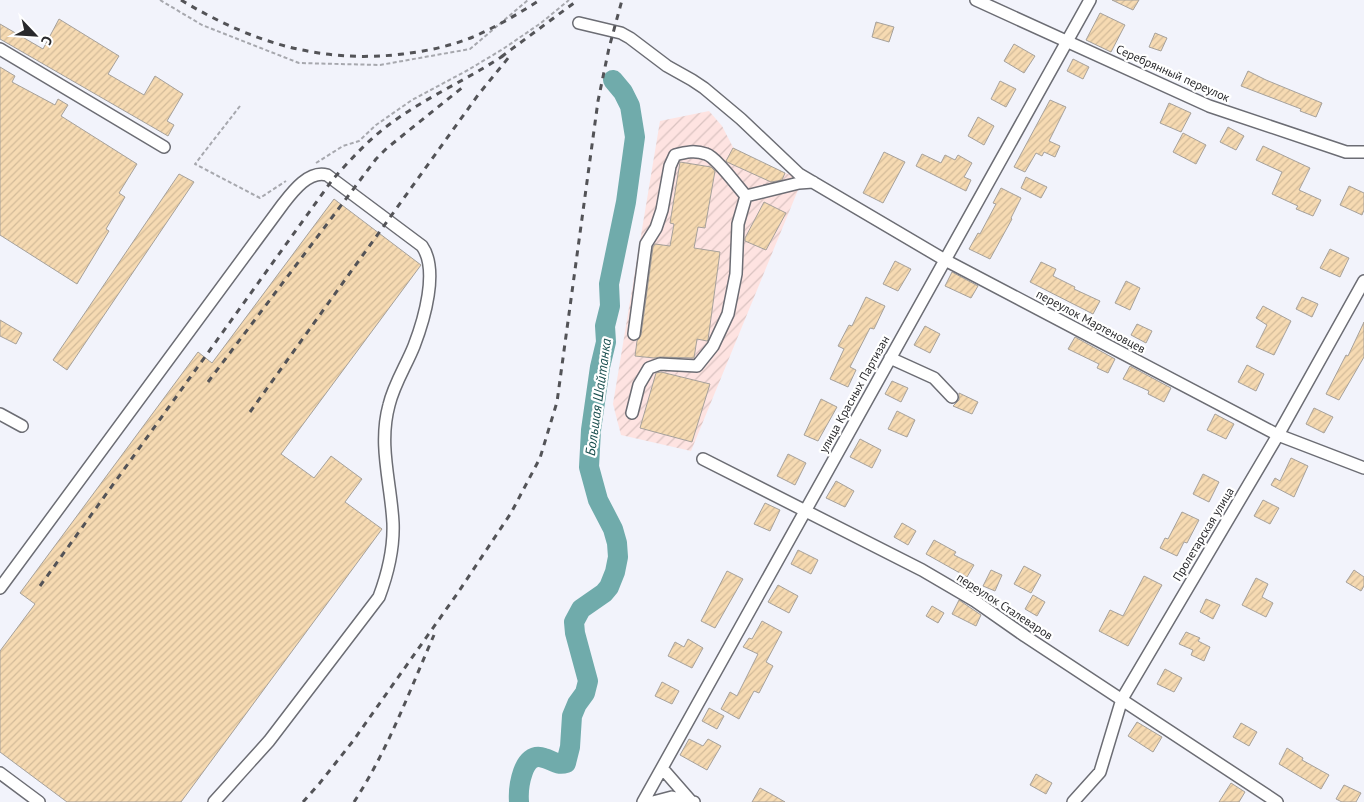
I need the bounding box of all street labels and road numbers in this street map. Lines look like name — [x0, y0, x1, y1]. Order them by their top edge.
street label: Серебрянный переулок — [1114, 41, 1232, 105]
street label: переулок Мартеновцев — [1034, 286, 1148, 356]
street label: улица Красных Партизан — [816, 333, 892, 455]
street label: Пролетарская улица — [1169, 484, 1237, 584]
street label: переулок Сталеваров — [954, 569, 1056, 643]

